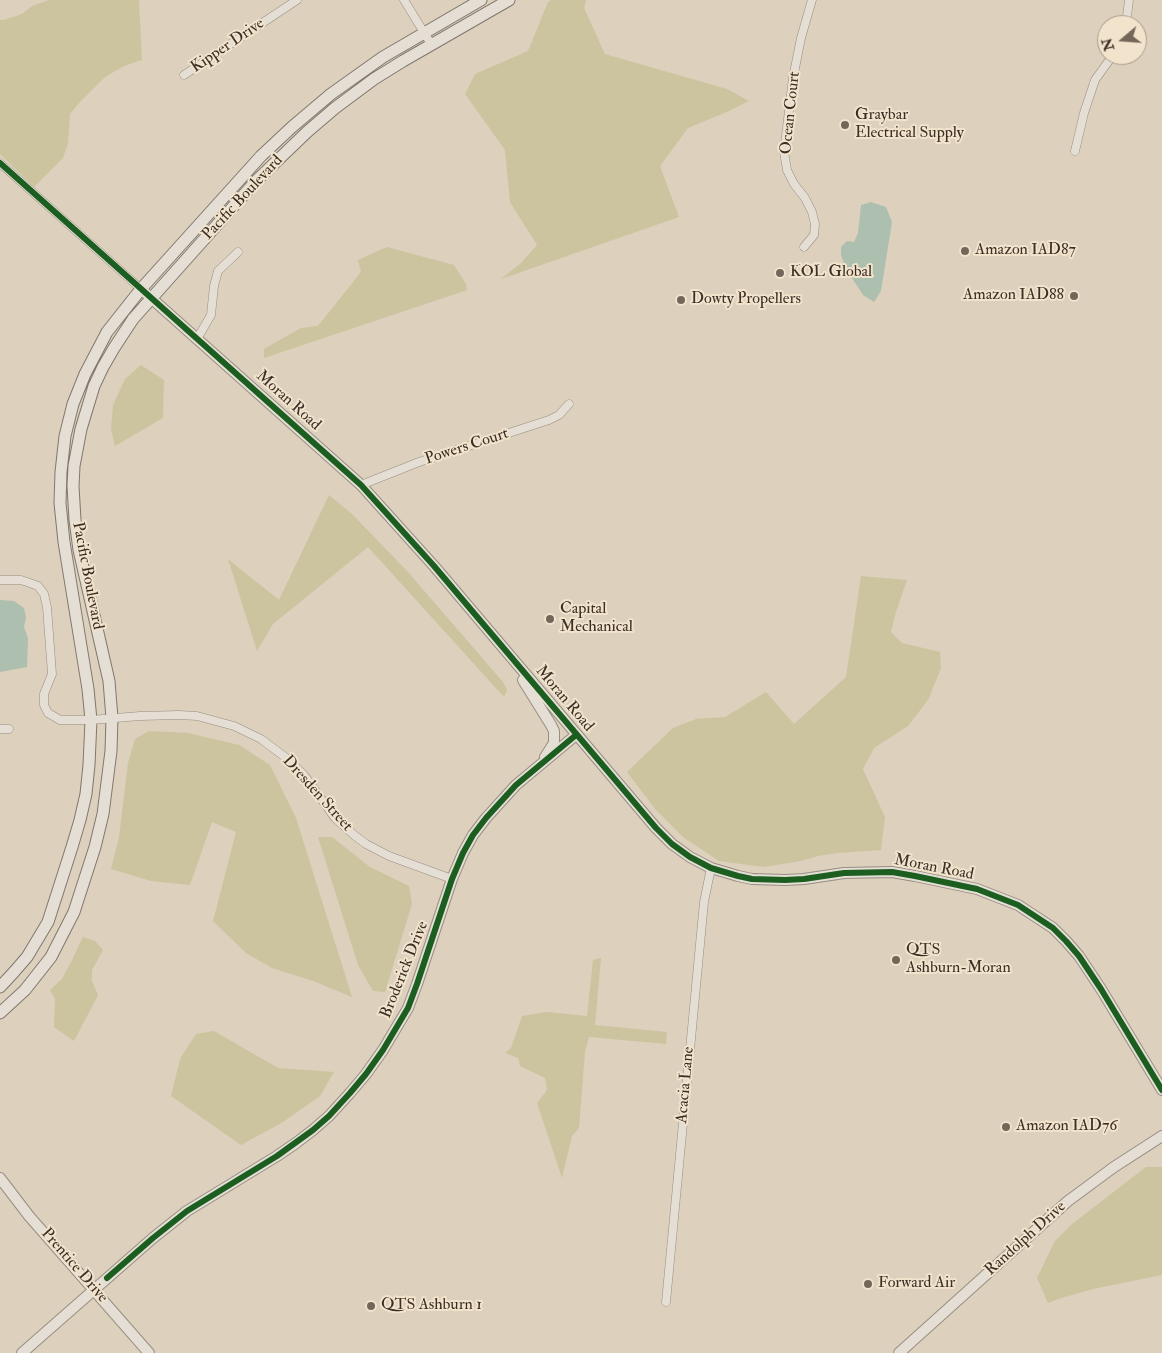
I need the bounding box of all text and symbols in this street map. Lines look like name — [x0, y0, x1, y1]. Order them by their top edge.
street label: Kipper Drive — [188, 14, 268, 78]
north arrow — [1097, 15, 1147, 65]
text: N — [1098, 36, 1118, 53]
street label: Ocean Court — [777, 71, 805, 155]
place label: Graybar Electrical Supply — [855, 106, 964, 144]
marker: Graybar Electrical Supply — [839, 119, 851, 131]
street label: Pacific Boulevard — [199, 152, 287, 244]
place label: Amazon IAD87 — [975, 241, 1076, 261]
marker: Amazon IAD87 — [959, 245, 971, 257]
place label: KOL Global — [790, 263, 872, 283]
marker: KOL Global — [774, 267, 786, 279]
place label: Amazon IAD88 — [963, 286, 1064, 306]
place label: Dowty Propellers — [691, 290, 801, 310]
marker: Amazon IAD88 — [1068, 290, 1080, 302]
marker: Dowty Propellers — [675, 294, 687, 306]
street label: Moran Road — [252, 367, 324, 435]
street label: Powers Court — [423, 424, 511, 470]
street label: Pacific Boulevard — [67, 521, 107, 631]
place label: Capital Mechanical — [560, 600, 633, 638]
marker: Capital Mechanical — [544, 613, 556, 625]
street label: Moran Road — [531, 662, 597, 736]
street label: Dresden Street — [278, 752, 356, 836]
street label: Moran Road — [893, 851, 975, 885]
street label: Broderick Drive — [377, 919, 433, 1021]
place label: QTS Ashburn-Moran — [906, 941, 1011, 979]
marker: QTS Ashburn-Moran — [890, 954, 902, 966]
street label: Acacia Lane — [673, 1046, 699, 1124]
place label: Amazon IAD76 — [1016, 1117, 1117, 1137]
marker: Amazon IAD76 — [1000, 1121, 1012, 1133]
street label: Randolph Drive — [982, 1198, 1070, 1280]
street label: Prentice Drive — [36, 1225, 112, 1307]
place label: Forward Air — [878, 1274, 955, 1294]
marker: Forward Air — [862, 1278, 874, 1290]
place label: QTS Ashburn 1 — [381, 1296, 482, 1316]
marker: QTS Ashburn 1 — [365, 1300, 377, 1312]

